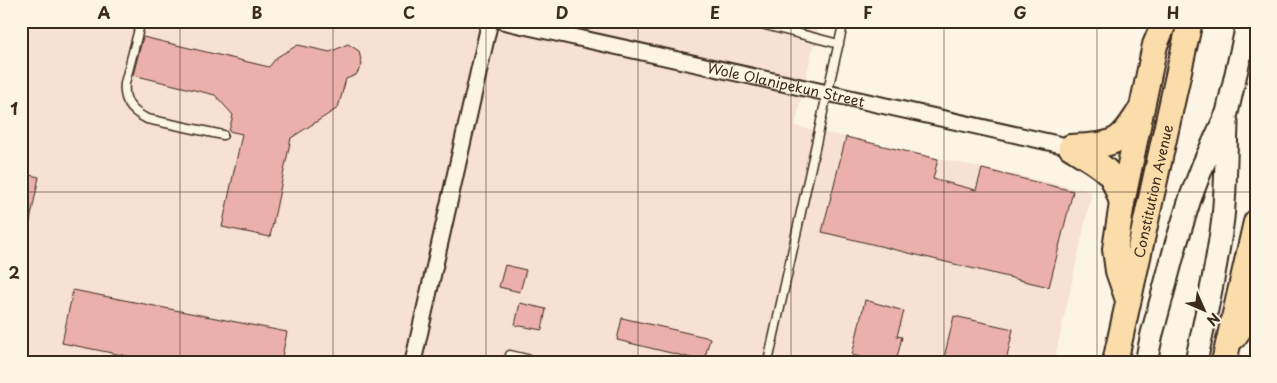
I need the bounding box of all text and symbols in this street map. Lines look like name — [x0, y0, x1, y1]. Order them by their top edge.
text: A — [98, 0, 111, 24]
text: B — [252, 0, 263, 24]
text: C — [403, 0, 415, 24]
text: D — [556, 0, 568, 24]
text: E — [710, 0, 720, 24]
text: F — [863, 0, 873, 24]
text: G — [1013, 0, 1027, 24]
text: H — [1167, 0, 1179, 24]
street label: Wole Olanipekun Street — [705, 56, 867, 112]
text: 1 — [10, 96, 18, 120]
street label: Constitution Avenue — [1128, 122, 1178, 260]
text: 2 — [8, 260, 20, 284]
north arrow — [1180, 286, 1230, 336]
text: N — [1202, 308, 1225, 331]

